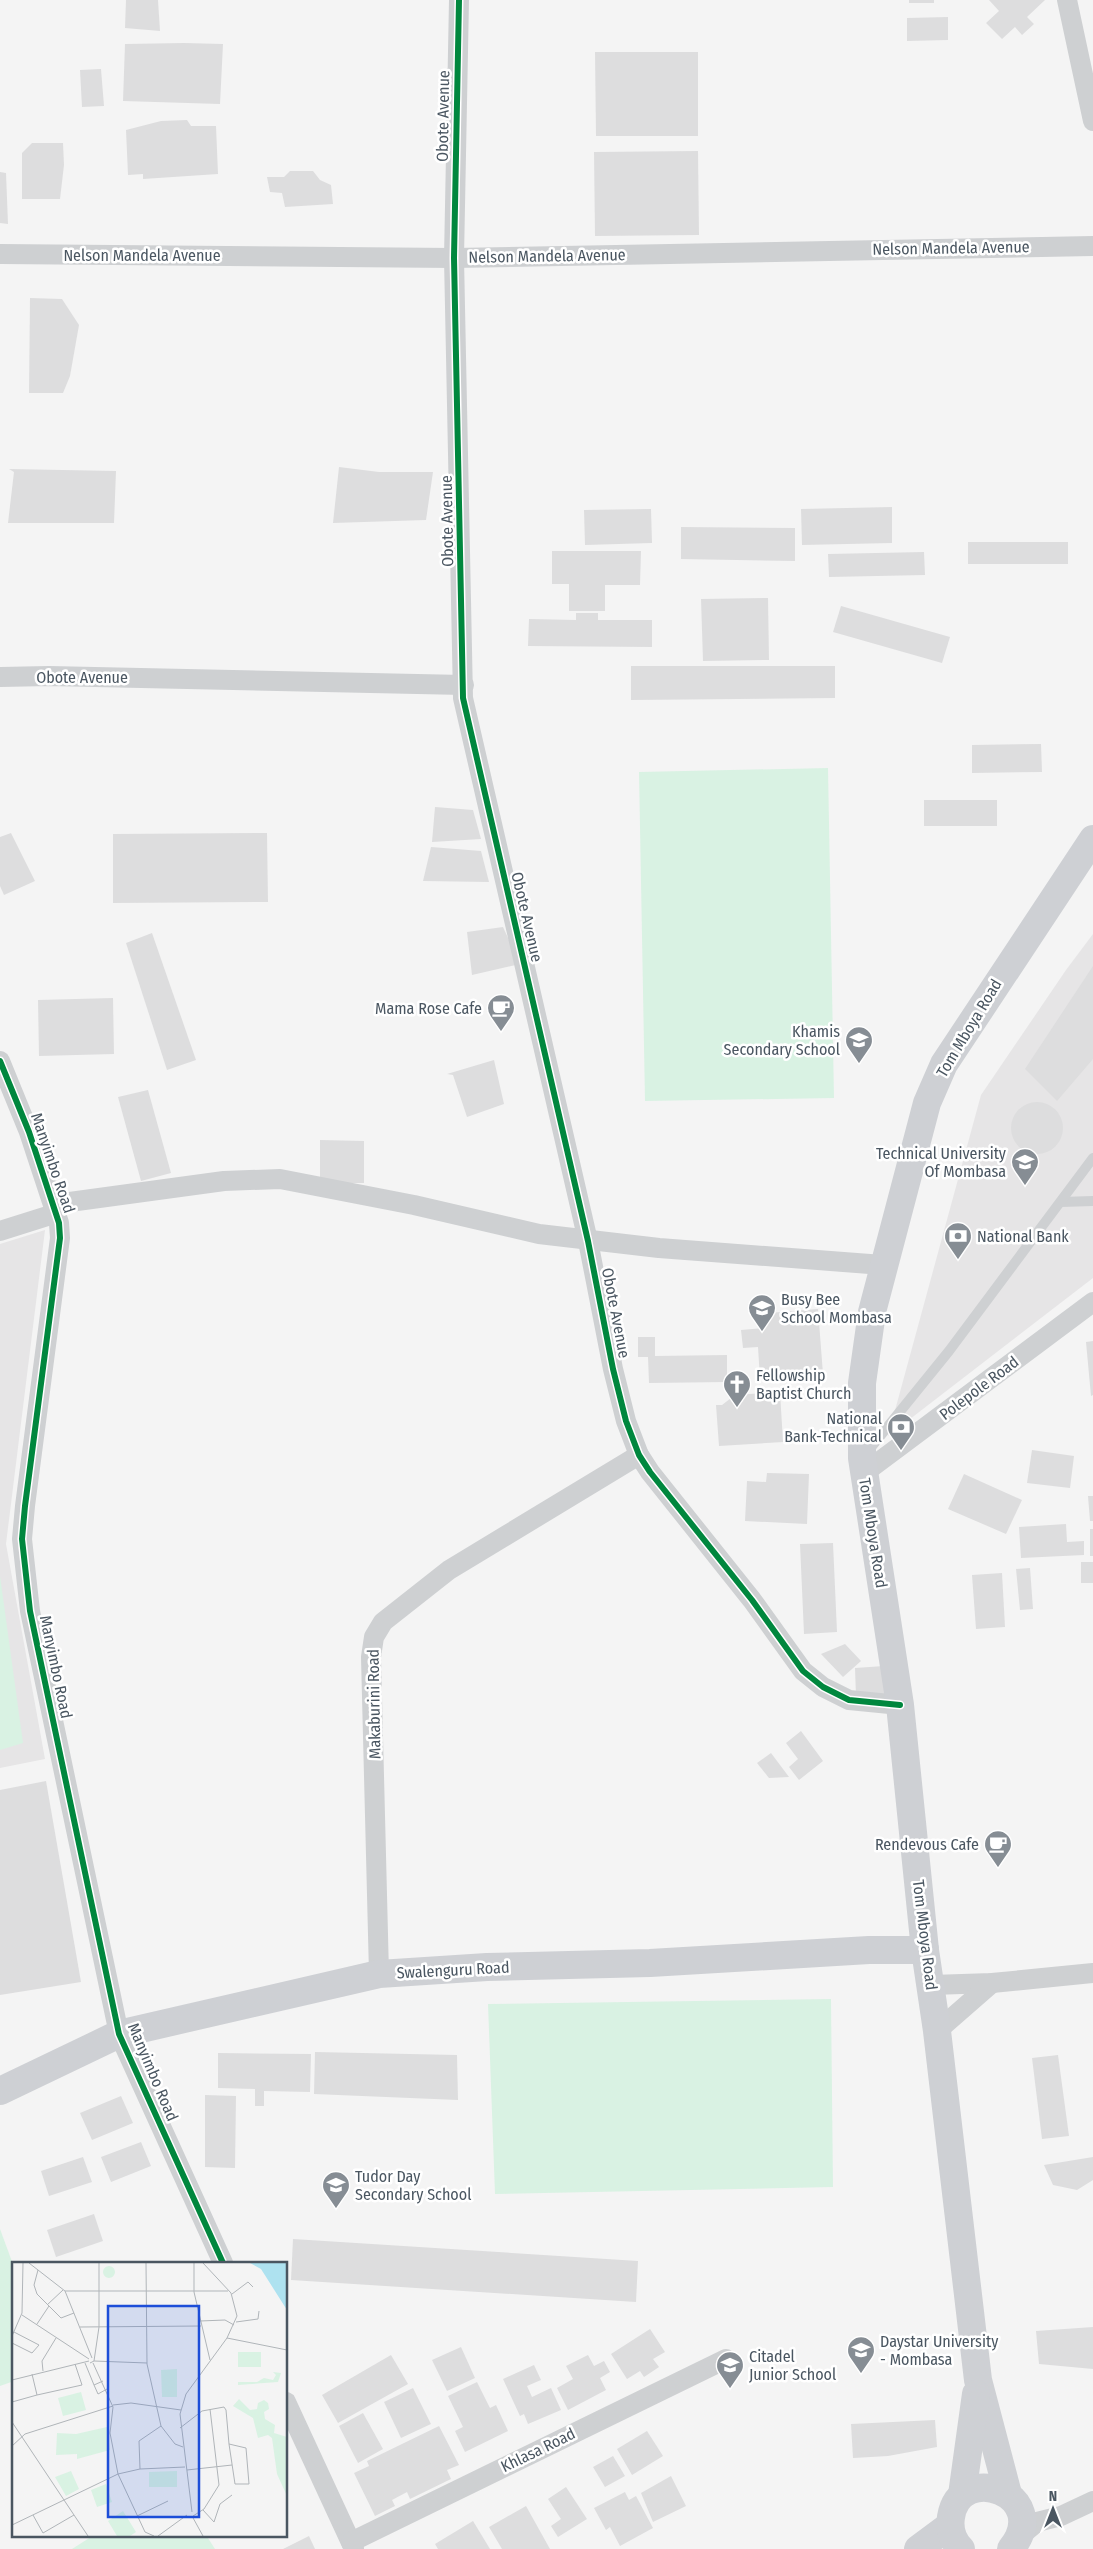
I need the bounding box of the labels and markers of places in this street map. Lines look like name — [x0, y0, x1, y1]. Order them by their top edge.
cafe icon: Mama Rose Cafe — [486, 993, 516, 1032]
place label: Mama Rose Cafe — [375, 999, 482, 1018]
place label: Khamis Secondary School — [724, 1022, 840, 1059]
school or university icon: Khamis Secondary School — [844, 1025, 874, 1064]
place label: Technical University Of Mombasa — [876, 1144, 1007, 1181]
school or university icon: Technical University Of Mombasa — [1010, 1147, 1040, 1186]
bank icon: National Bank — [943, 1221, 973, 1260]
place label: National Bank — [977, 1227, 1069, 1246]
place label: Busy Bee School Mombasa — [781, 1290, 892, 1327]
school or university icon: Busy Bee School Mombasa — [747, 1293, 777, 1332]
place label: Fellowship Baptist Church — [756, 1366, 851, 1403]
church icon: Fellowship Baptist Church — [722, 1369, 752, 1408]
place label: National Bank-Technical — [784, 1409, 882, 1446]
bank icon: National Bank-Technical — [886, 1412, 916, 1451]
cafe icon: Rendevous Cafe — [983, 1829, 1013, 1868]
place label: Rendevous Cafe — [875, 1835, 979, 1854]
place label: Tudor Day Secondary School — [355, 2167, 471, 2204]
school or university icon: Tudor Day Secondary School — [321, 2170, 351, 2209]
place label: Daystar University - Mombasa — [880, 2332, 999, 2369]
school or university icon: Daystar University - Mombasa — [846, 2335, 876, 2374]
place label: Citadel Junior School — [749, 2347, 836, 2384]
school or university icon: Citadel Junior School — [715, 2350, 745, 2389]

